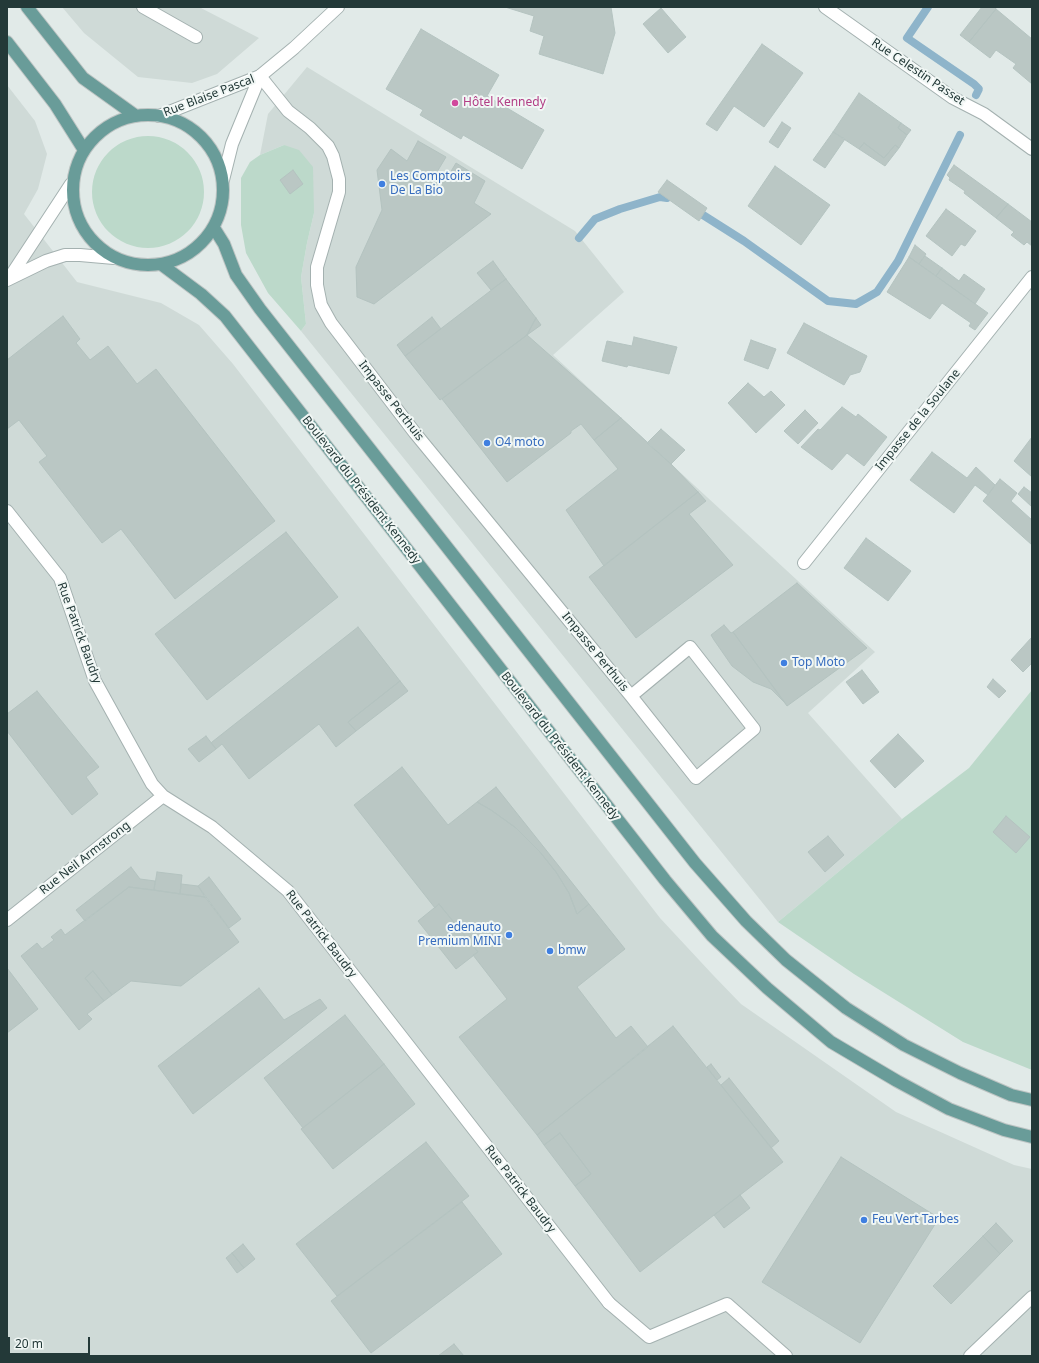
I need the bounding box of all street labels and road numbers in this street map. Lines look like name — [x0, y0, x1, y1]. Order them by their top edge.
street label: Rue Celestin Passet — [869, 35, 967, 109]
street label: Rue Blaise Pascal — [161, 72, 257, 120]
street label: Impasse Perthuis — [355, 358, 427, 444]
street label: Impasse de la Soulane — [873, 366, 963, 474]
street label: Boulevard du Président Kennedy — [299, 413, 423, 567]
street label: Rue Patrick Baudry — [54, 580, 104, 686]
street label: Impasse Perthuis — [559, 609, 631, 695]
street label: Boulevard du Président Kennedy — [498, 669, 622, 823]
street label: Rue Neil Armstrong — [37, 818, 133, 898]
street label: Rue Patrick Baudry — [282, 887, 360, 981]
street label: Rue Patrick Baudry — [481, 1142, 559, 1236]

